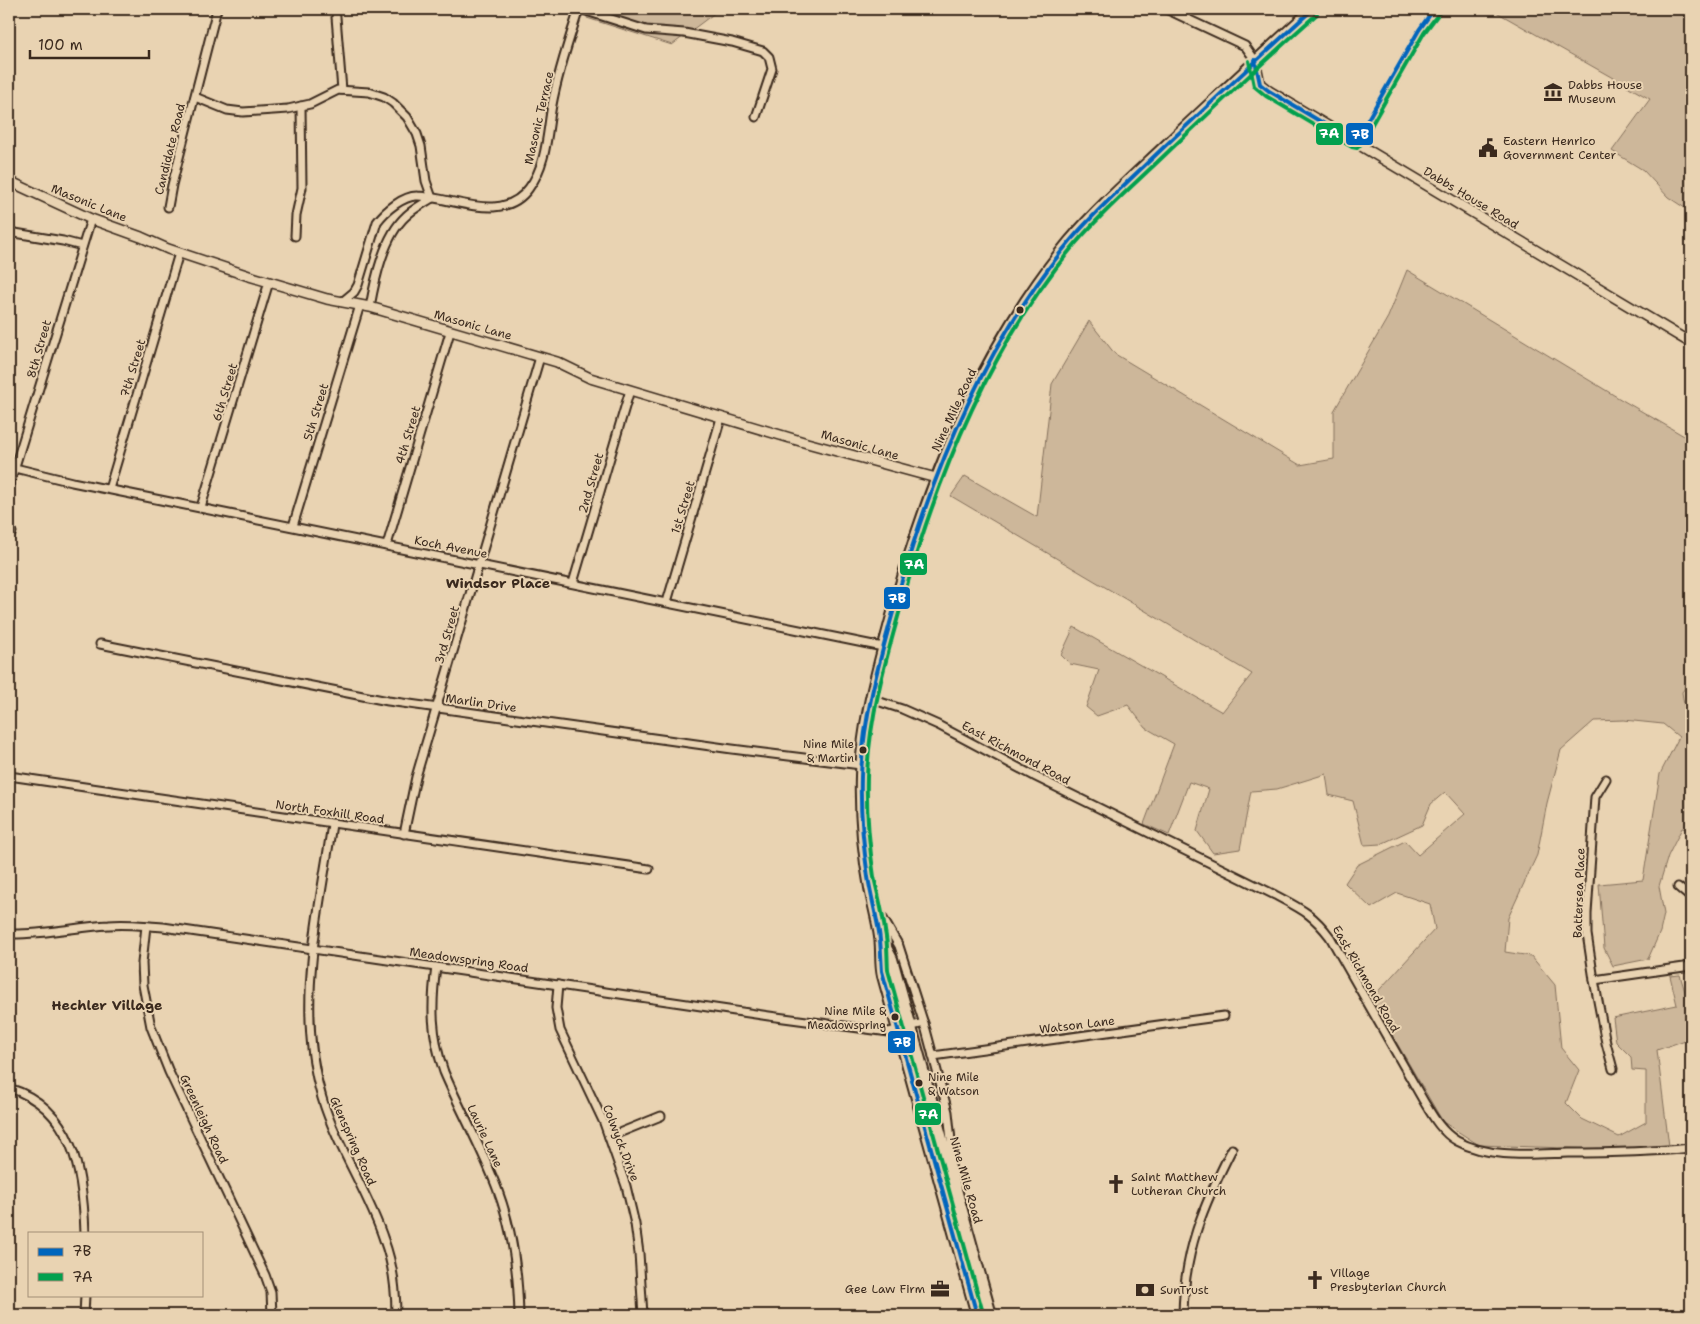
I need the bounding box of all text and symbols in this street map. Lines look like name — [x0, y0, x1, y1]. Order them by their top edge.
scale bar — [30, 28, 149, 60]
text: 100 m — [38, 35, 83, 55]
street label: Masonic Terrace — [520, 70, 558, 166]
place label: Dabbs House Museum — [1568, 77, 1643, 107]
museum icon: Dabbs House Museum — [1542, 81, 1564, 103]
street label: Candidate Road — [151, 101, 189, 196]
line badge: 7A — [1315, 122, 1344, 146]
line badge: 7B — [1345, 122, 1374, 146]
text: 7A — [1319, 124, 1339, 142]
text: 7B — [1351, 125, 1370, 143]
place label: Eastern Henrico Government Center — [1503, 133, 1617, 163]
public building icon: Eastern Henrico Government Center — [1477, 137, 1499, 159]
street label: Dabbs House Road — [1420, 163, 1522, 233]
street label: Masonic Lane — [49, 180, 130, 226]
unlabelled marker — [1015, 305, 1025, 315]
street label: Masonic Lane — [432, 306, 514, 344]
street label: 8th Street — [23, 318, 55, 380]
street label: 7th Street — [117, 337, 149, 399]
street label: 6th Street — [209, 361, 241, 423]
street label: Nine Mile Road — [928, 366, 980, 454]
street label: 5th Street — [300, 381, 332, 443]
street label: 4th Street — [392, 404, 424, 466]
street label: Masonic Lane — [819, 426, 901, 464]
street label: 2nd Street — [575, 451, 607, 515]
street label: 1st Street — [667, 478, 699, 536]
street label: Koch Avenue — [413, 532, 489, 562]
line badge: 7A — [899, 552, 928, 576]
text: 7A — [904, 555, 924, 573]
district label: Windsor Place — [446, 574, 550, 592]
line badge: 7B — [883, 586, 911, 610]
text: 7B — [888, 589, 907, 607]
street label: 3rd Street — [431, 604, 463, 666]
street label: Marlin Drive — [444, 690, 518, 716]
street label: East Richmond Road — [959, 718, 1074, 789]
place label: Nine Mile & Martin — [803, 737, 854, 766]
marker: Nine Mile & Martin — [858, 745, 868, 755]
street label: North Foxhill Road — [274, 796, 386, 828]
street label: Battersea Place — [1569, 847, 1589, 938]
street label: East Richmond Road — [1329, 923, 1403, 1036]
street label: Meadowspring Road — [408, 944, 530, 976]
district label: Hechler Village — [52, 996, 162, 1014]
place label: Nine Mile & Meadowspring — [807, 1004, 886, 1033]
marker: Nine Mile & Meadowspring — [890, 1012, 900, 1022]
street label: Watson Lane — [1038, 1012, 1116, 1038]
line badge: 7B — [887, 1030, 916, 1054]
text: 7B — [893, 1033, 912, 1051]
place label: Nine Mile & Watson — [928, 1070, 979, 1099]
street label: Greenleigh Road — [176, 1072, 232, 1167]
marker: Nine Mile & Watson — [914, 1078, 924, 1088]
street label: Glenspring Road — [326, 1094, 380, 1189]
street label: Laurie Lane — [463, 1102, 507, 1170]
street label: Colwyck Drive — [599, 1102, 643, 1184]
line badge: 7A — [914, 1102, 942, 1126]
text: 7A — [918, 1105, 938, 1123]
street label: Nine Mile Road — [946, 1135, 986, 1226]
place label: Saint Matthew Lutheran Church — [1131, 1169, 1226, 1199]
church icon: Saint Matthew Lutheran Church — [1105, 1173, 1127, 1195]
legend — [28, 1232, 202, 1296]
text: 7B — [72, 1241, 92, 1261]
place label: Village Presbyterian Church — [1330, 1265, 1446, 1295]
text: 7A — [72, 1267, 93, 1287]
church icon: Village Presbyterian Church — [1304, 1269, 1326, 1291]
office icon: Gee Law Firm — [929, 1278, 951, 1300]
bank icon: SunTrust — [1134, 1279, 1156, 1301]
place label: Gee Law Firm — [845, 1281, 925, 1297]
place label: SunTrust — [1160, 1282, 1209, 1298]

